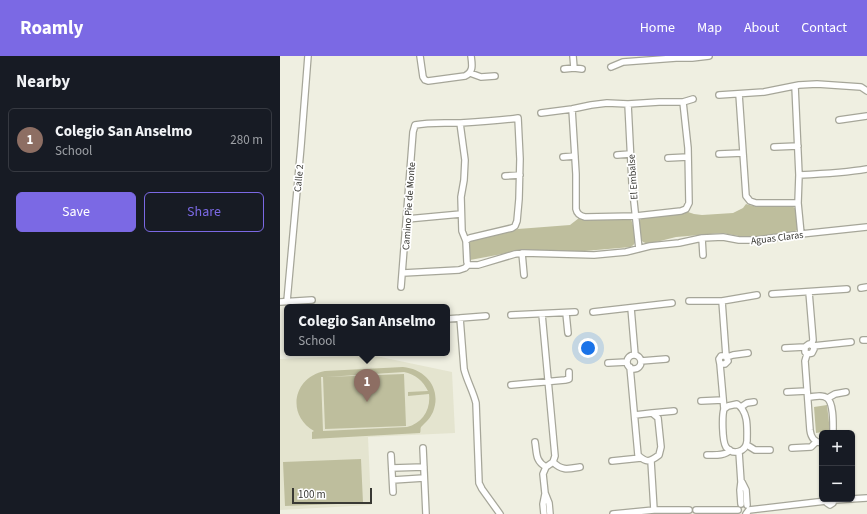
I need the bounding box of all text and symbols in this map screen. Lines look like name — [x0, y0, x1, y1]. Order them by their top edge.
text: Roamly — [20, 15, 83, 42]
text: Home — [640, 18, 675, 38]
text: Map — [697, 18, 722, 38]
text: About — [744, 18, 779, 38]
text: Contact — [801, 18, 847, 38]
text: Nearby — [16, 70, 70, 94]
text: Colegio San Anselmo — [55, 121, 192, 142]
text: 1 — [27, 131, 33, 149]
text: 280 m — [230, 131, 263, 149]
text: School — [55, 142, 92, 160]
street label: El Embalse — [624, 154, 642, 200]
street label: Camino Pie de Monte — [399, 161, 419, 251]
street label: Calle 2 — [291, 164, 307, 193]
button: Save — [16, 192, 136, 232]
button: Share — [144, 192, 264, 232]
street label: Aguas Claras — [750, 228, 804, 248]
popup — [284, 304, 450, 356]
text: Colegio San Anselmo — [298, 311, 436, 332]
text: School — [298, 332, 336, 350]
your location — [578, 338, 598, 358]
pin: 1 — [354, 369, 380, 402]
map controls — [819, 430, 855, 502]
button: + — [819, 430, 855, 466]
button: − — [819, 466, 855, 502]
scale bar — [292, 486, 372, 505]
text: 100 m — [298, 487, 326, 502]

